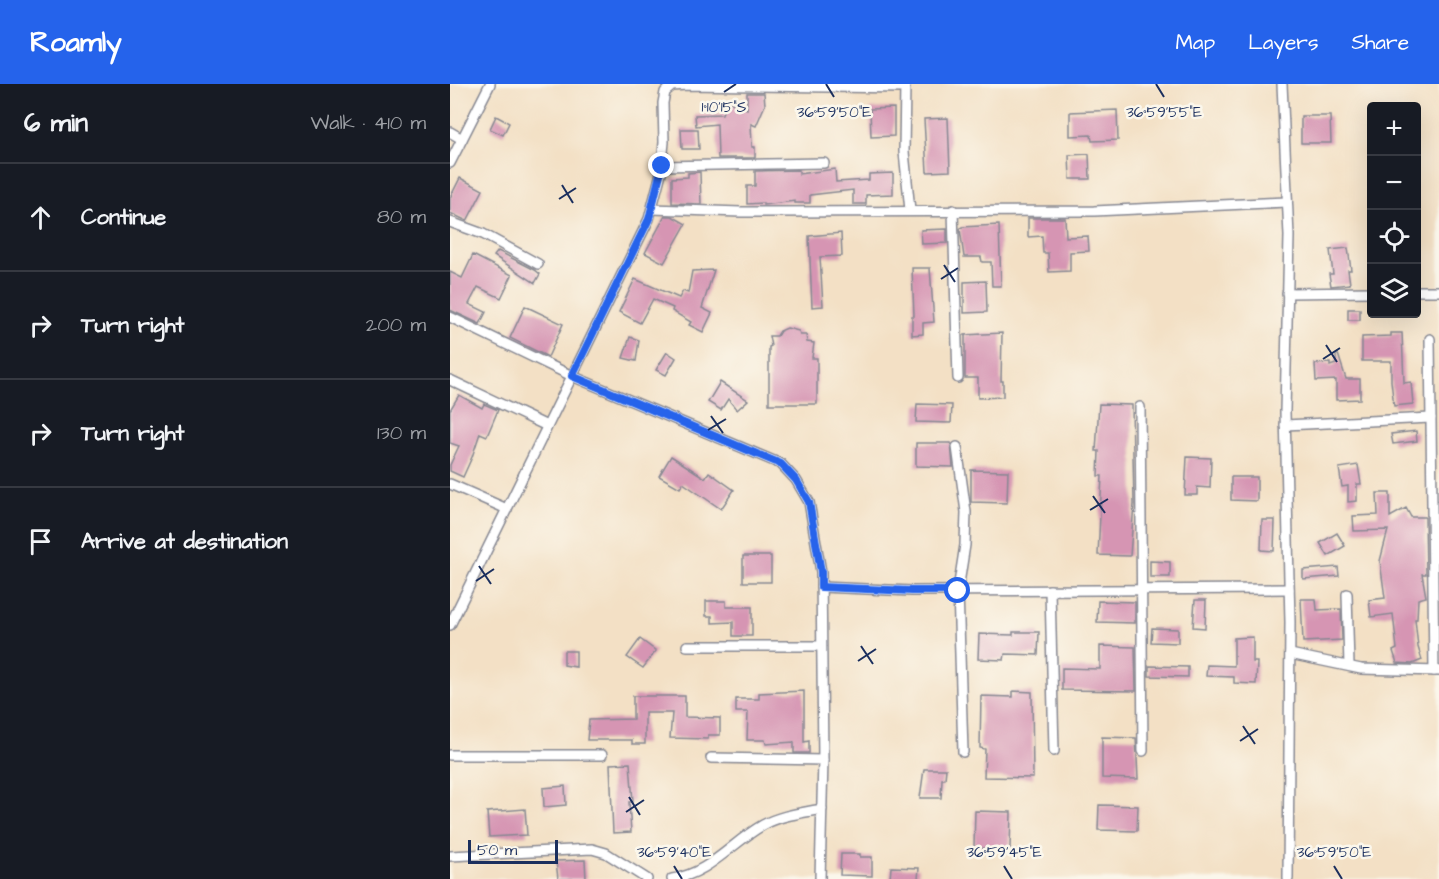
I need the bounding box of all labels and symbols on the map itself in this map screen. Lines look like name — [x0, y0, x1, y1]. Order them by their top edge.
text: 1°10'15"S — [702, 97, 747, 118]
text: 36°59'50"E — [797, 102, 871, 123]
text: 36°59'55"E — [1126, 102, 1202, 123]
route end — [648, 152, 674, 178]
route start — [944, 577, 970, 603]
scale bar — [468, 837, 558, 864]
text: 36°59'40"E — [637, 842, 711, 863]
text: 36°59'45"E — [966, 842, 1042, 863]
text: 36°59'50"E — [1297, 842, 1371, 863]

